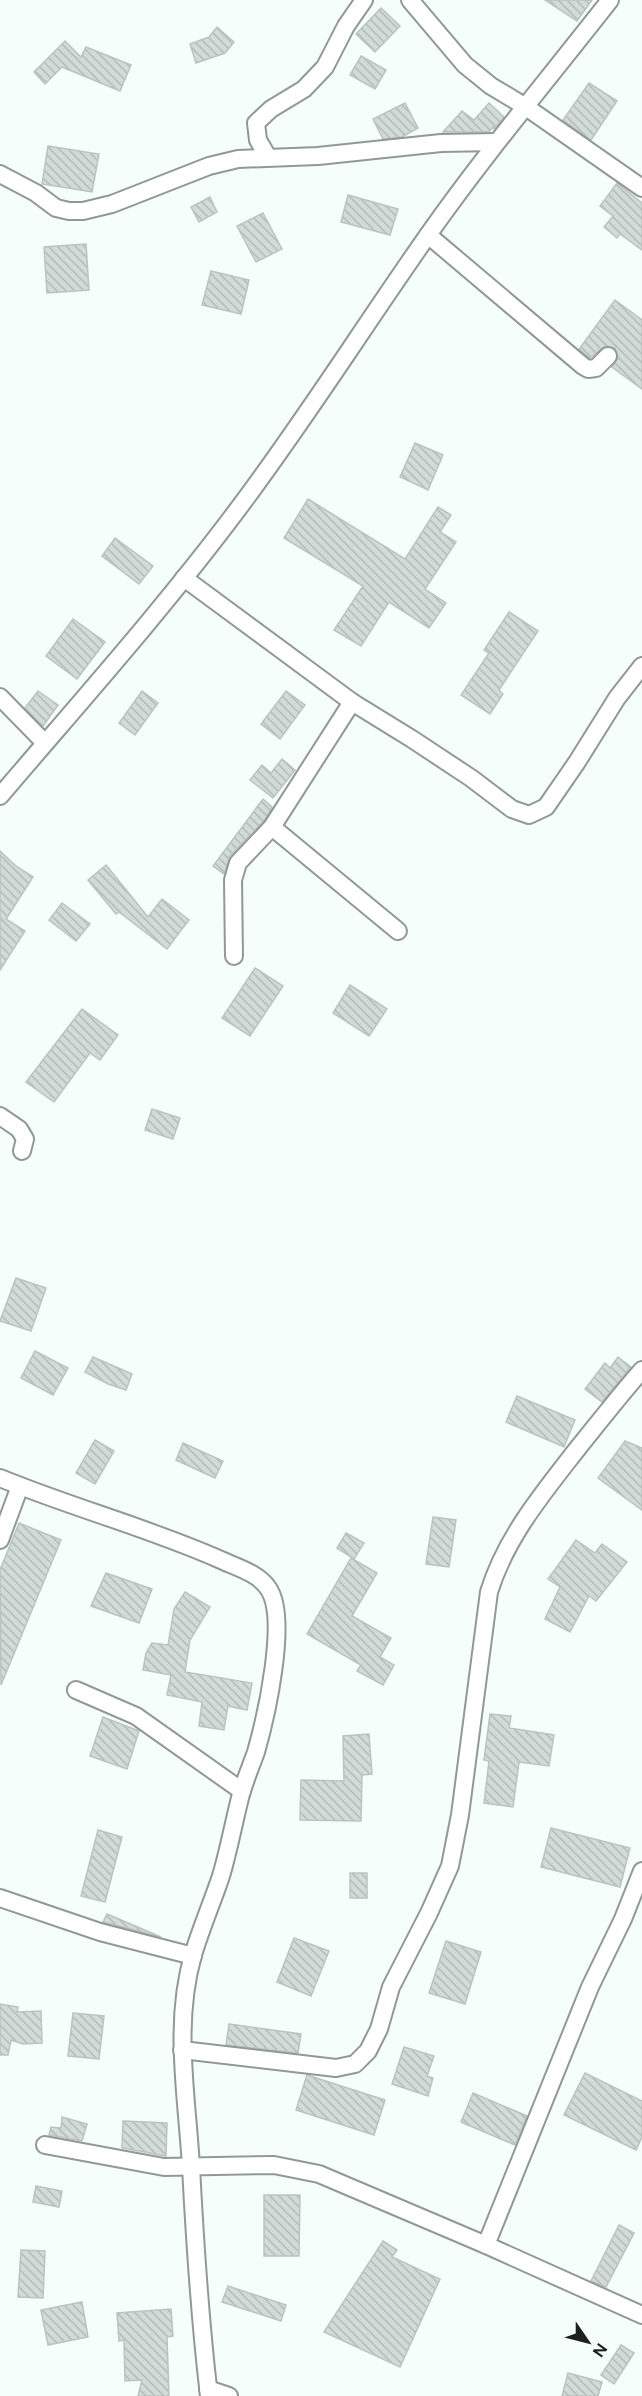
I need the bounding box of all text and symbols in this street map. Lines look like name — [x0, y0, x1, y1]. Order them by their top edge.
north arrow — [558, 2312, 618, 2372]
text: N — [589, 2340, 611, 2361]

